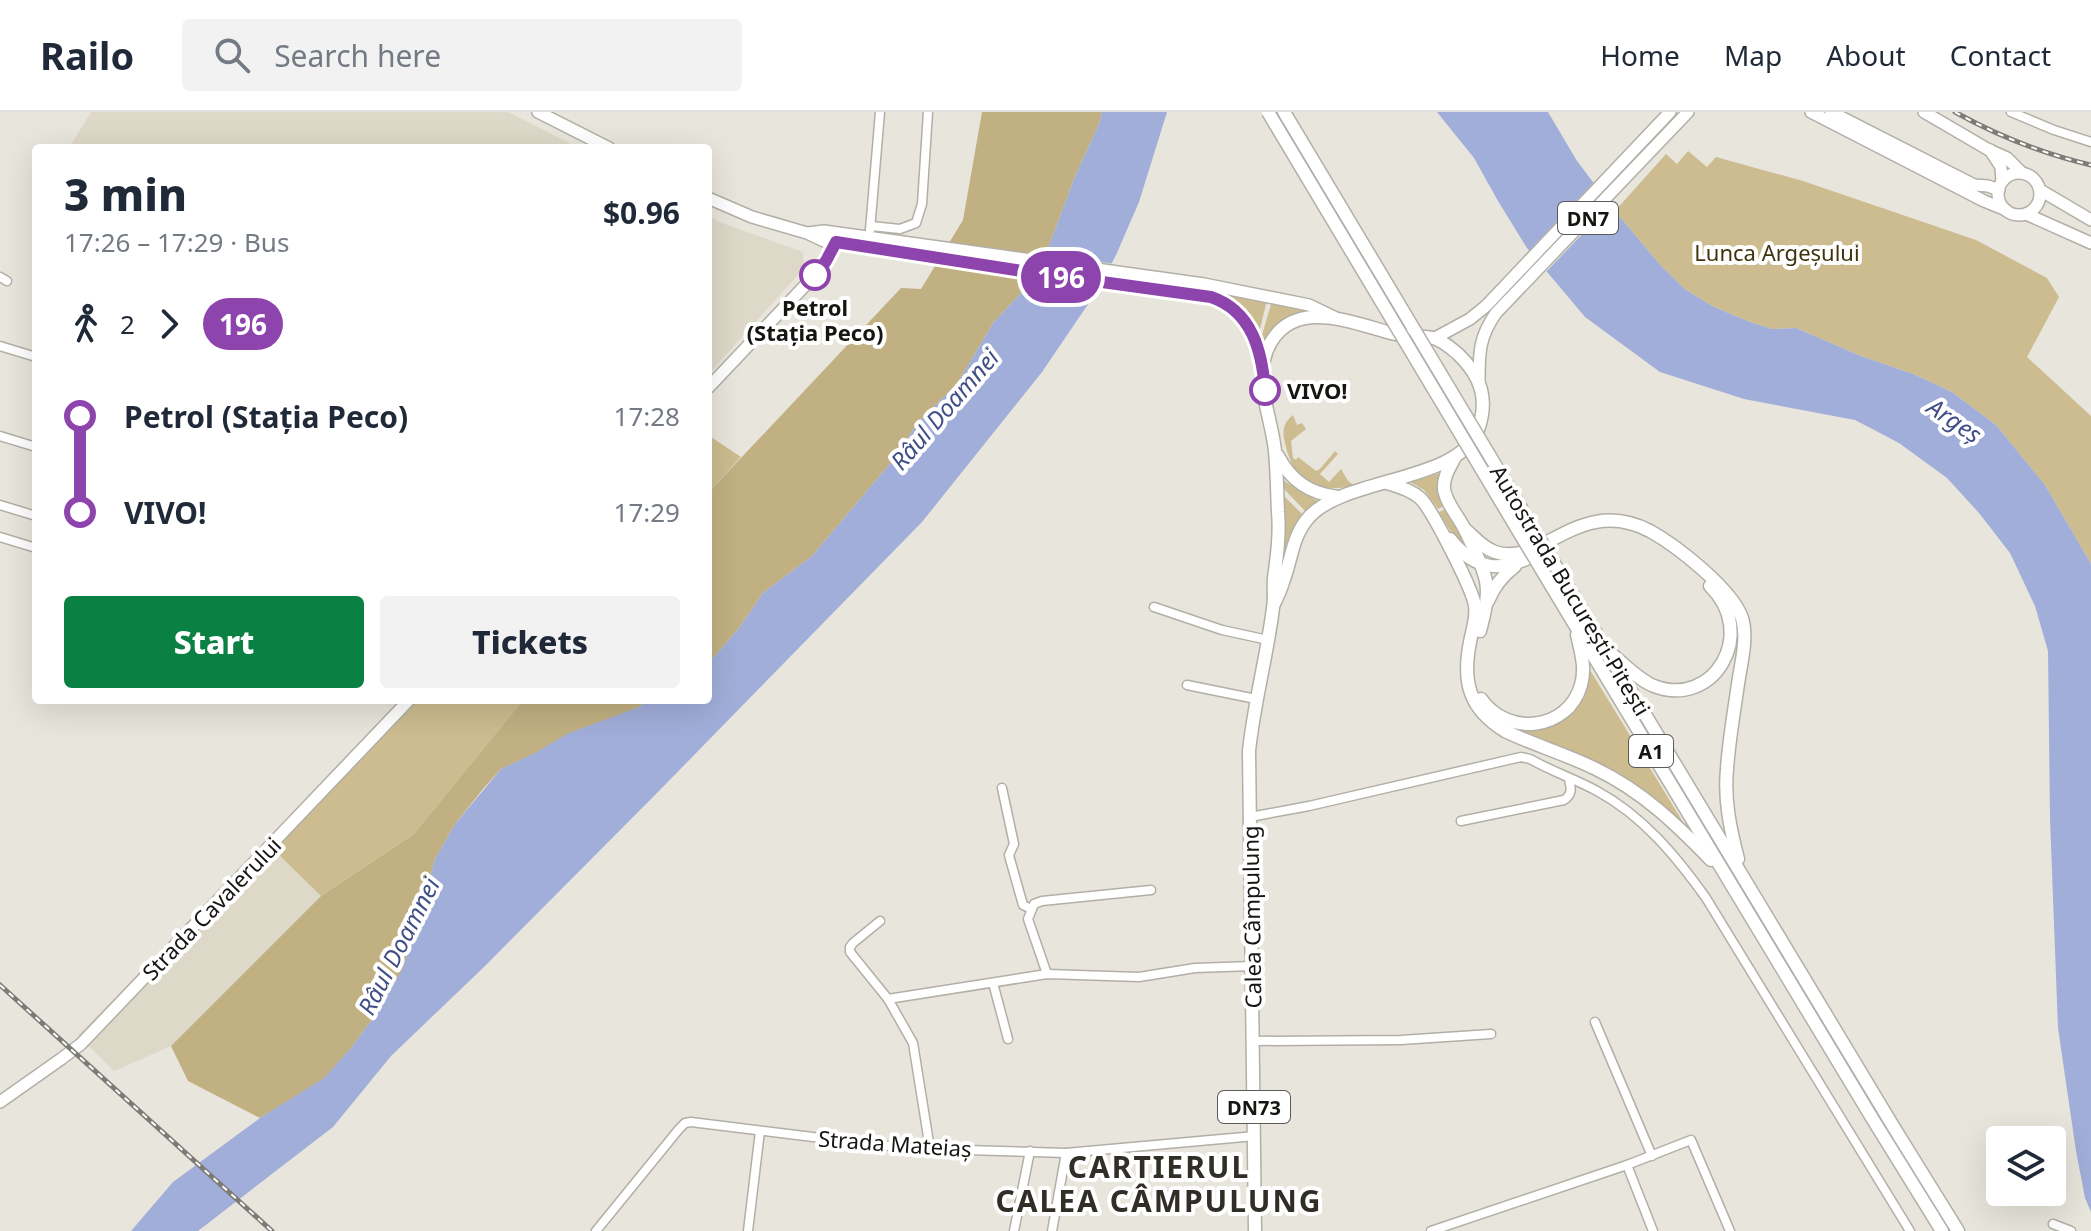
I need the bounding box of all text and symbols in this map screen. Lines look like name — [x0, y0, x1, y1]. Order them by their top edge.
search box — [182, 19, 742, 91]
text: Railo — [40, 29, 134, 81]
icon: search — [210, 33, 254, 77]
text: Search here — [274, 35, 441, 76]
text: Home — [1600, 36, 1680, 74]
text: Map — [1724, 36, 1782, 74]
text: About — [1826, 36, 1906, 74]
text: Contact — [1950, 36, 2051, 74]
text: 3 min — [64, 164, 187, 224]
text: $0.96 — [603, 192, 680, 233]
road number: DN7 — [1558, 202, 1618, 234]
text: 17:26 – 17:29 · Bus — [64, 224, 289, 260]
park label: Lunca Argeșului — [1694, 237, 1860, 267]
line badge: 196 — [1015, 251, 1107, 303]
text: 196 — [1037, 258, 1085, 296]
marker: Petrol (Stația Peco) — [800, 260, 830, 290]
place label: Petrol (Stația Peco) — [747, 292, 883, 347]
icon: walk — [64, 302, 108, 346]
icon: forward — [147, 302, 191, 346]
text: 196 — [219, 305, 267, 343]
text: 2 — [120, 306, 135, 342]
water label: Râul Doamnei — [882, 341, 1006, 476]
marker: VIVO! — [1250, 375, 1280, 405]
place label: VIVO! — [1287, 375, 1348, 405]
water label: Argeș — [1920, 389, 1989, 450]
text: Petrol (Stația Peco) — [124, 396, 408, 437]
text: 17:28 — [614, 398, 680, 434]
street label: Autostrada București-Pitești — [1484, 459, 1658, 721]
text: VIVO! — [124, 492, 207, 533]
text: 17:29 — [614, 494, 680, 530]
button: Start — [64, 596, 364, 688]
button: Tickets — [380, 596, 680, 688]
road number: A1 — [1629, 735, 1673, 767]
street label: Calea Câmpulung — [1234, 825, 1268, 1009]
street label: Strada Cavalerului — [135, 830, 287, 986]
water label: Râul Doamnei — [349, 871, 447, 1020]
road number: DN73 — [1218, 1091, 1290, 1123]
street label: Strada Mateiaș — [817, 1123, 973, 1163]
map controls — [1986, 1126, 2066, 1206]
button: layers — [1986, 1126, 2066, 1206]
district label: CARTIERUL CALEA CÂMPULUNG — [995, 1146, 1323, 1221]

